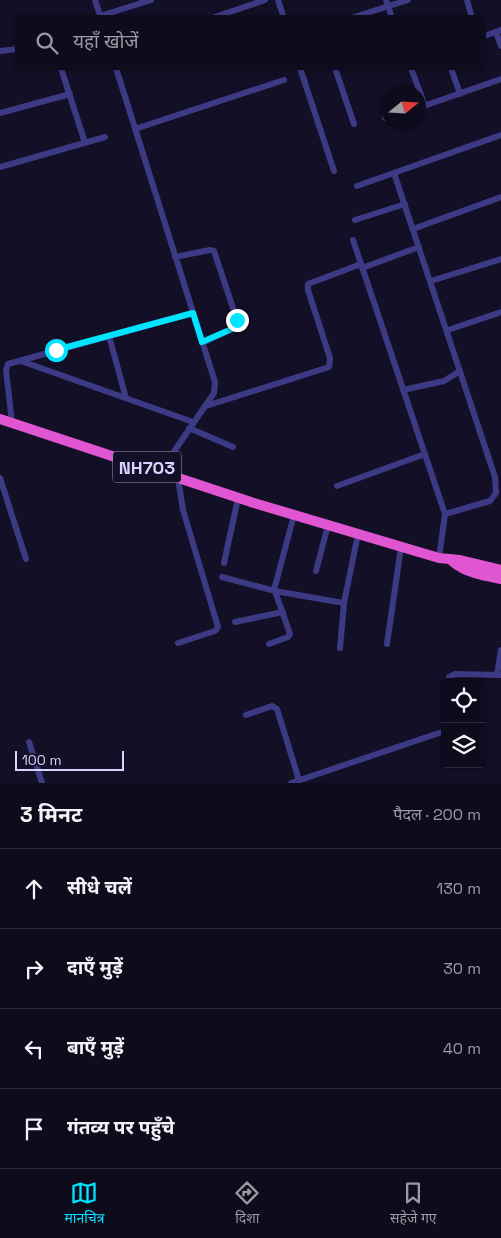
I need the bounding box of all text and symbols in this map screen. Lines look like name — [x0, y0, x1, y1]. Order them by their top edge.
search box — [15, 15, 486, 70]
icon: search — [33, 29, 61, 57]
text: यहाँ खोजें — [73, 29, 138, 54]
north arrow — [381, 85, 426, 130]
route end — [226, 309, 249, 332]
route start — [45, 339, 68, 362]
road number: NH703 — [113, 452, 181, 482]
map controls — [441, 678, 486, 768]
button: locate — [441, 678, 486, 723]
button: layers — [441, 723, 486, 768]
scale bar — [15, 748, 124, 771]
text: 100 m — [22, 751, 61, 769]
text: 3 मिनट — [20, 801, 82, 828]
text: पैदल · 200 m — [393, 804, 481, 825]
icon: ahead — [20, 875, 48, 903]
text: सीधे चलें — [67, 875, 132, 900]
text: 130 m — [437, 878, 481, 899]
icon: right — [20, 955, 48, 983]
text: दाएँ मुड़ें — [67, 955, 123, 980]
text: 30 m — [443, 958, 481, 979]
icon: left — [20, 1035, 48, 1063]
text: बाएँ मुड़ें — [67, 1035, 124, 1060]
text: 40 m — [443, 1038, 481, 1059]
icon: arrive — [20, 1115, 48, 1143]
text: गंतव्य पर पहुँचे — [67, 1115, 174, 1140]
tab: मानचित्र — [64, 1179, 104, 1229]
tab: दिशा — [233, 1179, 261, 1229]
tab: सहेजे गए — [390, 1179, 437, 1229]

